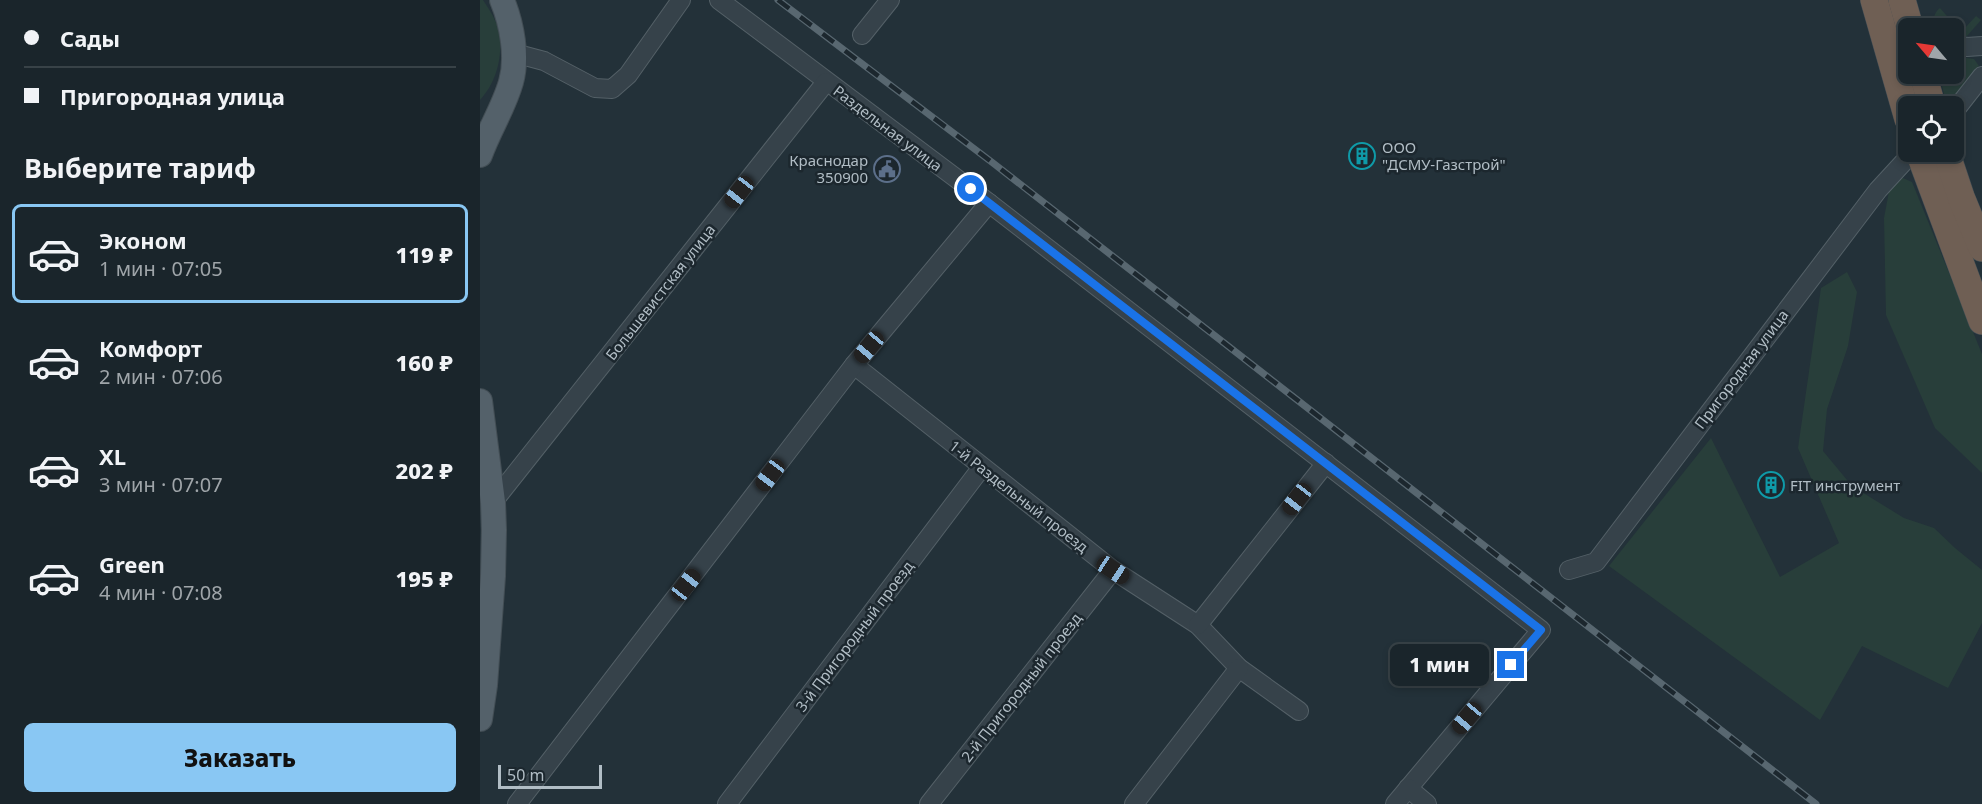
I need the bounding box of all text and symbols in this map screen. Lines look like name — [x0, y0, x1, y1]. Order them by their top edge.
north arrow — [1898, 18, 1964, 84]
map controls — [1898, 18, 1964, 162]
text: Сады — [60, 23, 120, 53]
street label: Раздельная улица — [830, 80, 946, 176]
text: Пригородная улица — [60, 81, 285, 111]
button: locate — [1898, 96, 1964, 162]
place label: ООО "ДСМУ-Газстрой" — [1382, 137, 1506, 174]
building icon: ООО "ДСМУ-Газстрой" — [1347, 141, 1377, 171]
text: Выберите тариф — [24, 149, 256, 186]
place label: Краснодар 350900 — [789, 150, 868, 187]
public building icon: Краснодар 350900 — [872, 154, 902, 184]
car — [721, 172, 757, 212]
route start — [957, 175, 984, 202]
street label: Большевистская улица — [601, 220, 719, 364]
text: Эконом — [99, 225, 187, 255]
icon: car — [27, 227, 81, 281]
text: 119 ₽ — [396, 239, 453, 269]
text: 1 мин · 07:05 — [99, 255, 223, 282]
street label: Пригородная улица — [1690, 305, 1792, 433]
car — [851, 327, 887, 367]
text: Комфорт — [99, 333, 202, 363]
icon: car — [27, 335, 81, 389]
text: 160 ₽ — [396, 347, 453, 377]
text: 2 мин · 07:06 — [99, 363, 223, 390]
street label: 1-й Раздельный проезд — [945, 435, 1093, 557]
text: XL — [99, 441, 126, 471]
icon: car — [27, 443, 81, 497]
text: 202 ₽ — [396, 455, 453, 485]
car — [752, 455, 788, 495]
building icon: FIT инструмент — [1756, 470, 1786, 500]
text: 3 мин · 07:07 — [99, 471, 223, 498]
place label: FIT инструмент — [1790, 475, 1900, 495]
car — [1279, 479, 1315, 519]
text: Green — [99, 549, 165, 579]
icon: car — [27, 551, 81, 605]
car — [1093, 553, 1133, 587]
street label: 3-й Пригородный проезд — [791, 557, 917, 715]
text: 195 ₽ — [396, 563, 453, 593]
car — [668, 565, 704, 605]
text: 4 мин · 07:08 — [99, 579, 223, 606]
street label: 2-й Пригородный проезд — [956, 608, 1086, 766]
callout: 1 мин — [1391, 644, 1490, 686]
text: 1 мин — [1409, 651, 1470, 678]
route end — [1497, 651, 1524, 678]
car — [1449, 698, 1485, 738]
button: Заказать — [24, 723, 456, 792]
scale bar — [498, 762, 602, 790]
text: 50 m — [507, 764, 544, 786]

